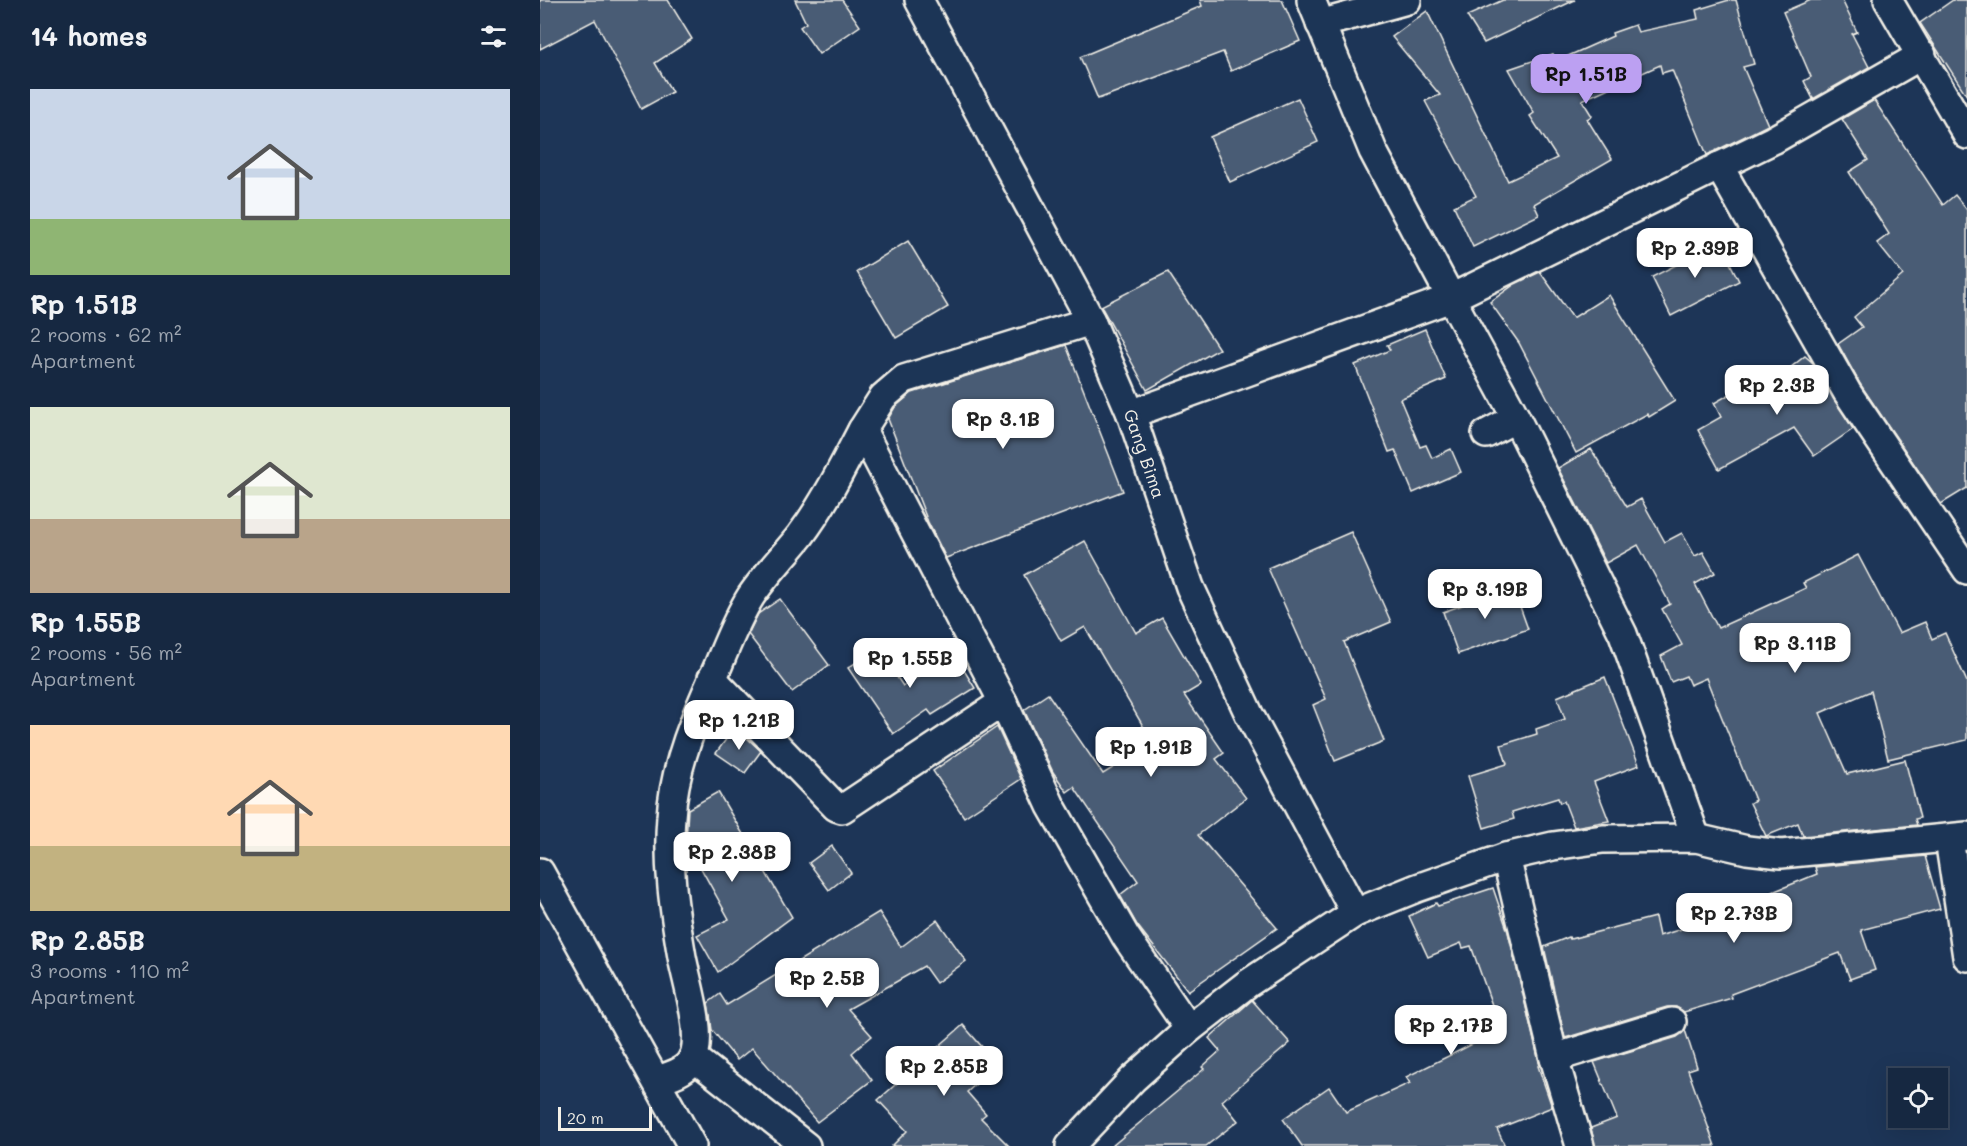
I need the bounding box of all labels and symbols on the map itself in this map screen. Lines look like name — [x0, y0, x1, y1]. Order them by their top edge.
pin: Rp 1.51B — [1524, 54, 1648, 105]
pin: Rp 2.39B — [1633, 228, 1757, 279]
pin: Rp 2.3B — [1722, 365, 1832, 416]
pin: Rp 3.1B — [948, 399, 1058, 450]
street label: Gang Bima — [1118, 406, 1171, 502]
pin: Rp 3.19B — [1423, 569, 1547, 620]
pin: Rp 3.11B — [1733, 623, 1857, 674]
pin: Rp 1.55B — [848, 638, 972, 689]
pin: Rp 1.21B — [677, 700, 801, 751]
pin: Rp 1.91B — [1089, 727, 1213, 778]
pin: Rp 2.38B — [670, 832, 794, 883]
pin: Rp 2.73B — [1672, 893, 1796, 944]
pin: Rp 2.5B — [772, 958, 882, 1009]
pin: Rp 2.17B — [1389, 1005, 1513, 1056]
pin: Rp 2.85B — [882, 1046, 1006, 1097]
scale bar — [558, 1104, 652, 1132]

